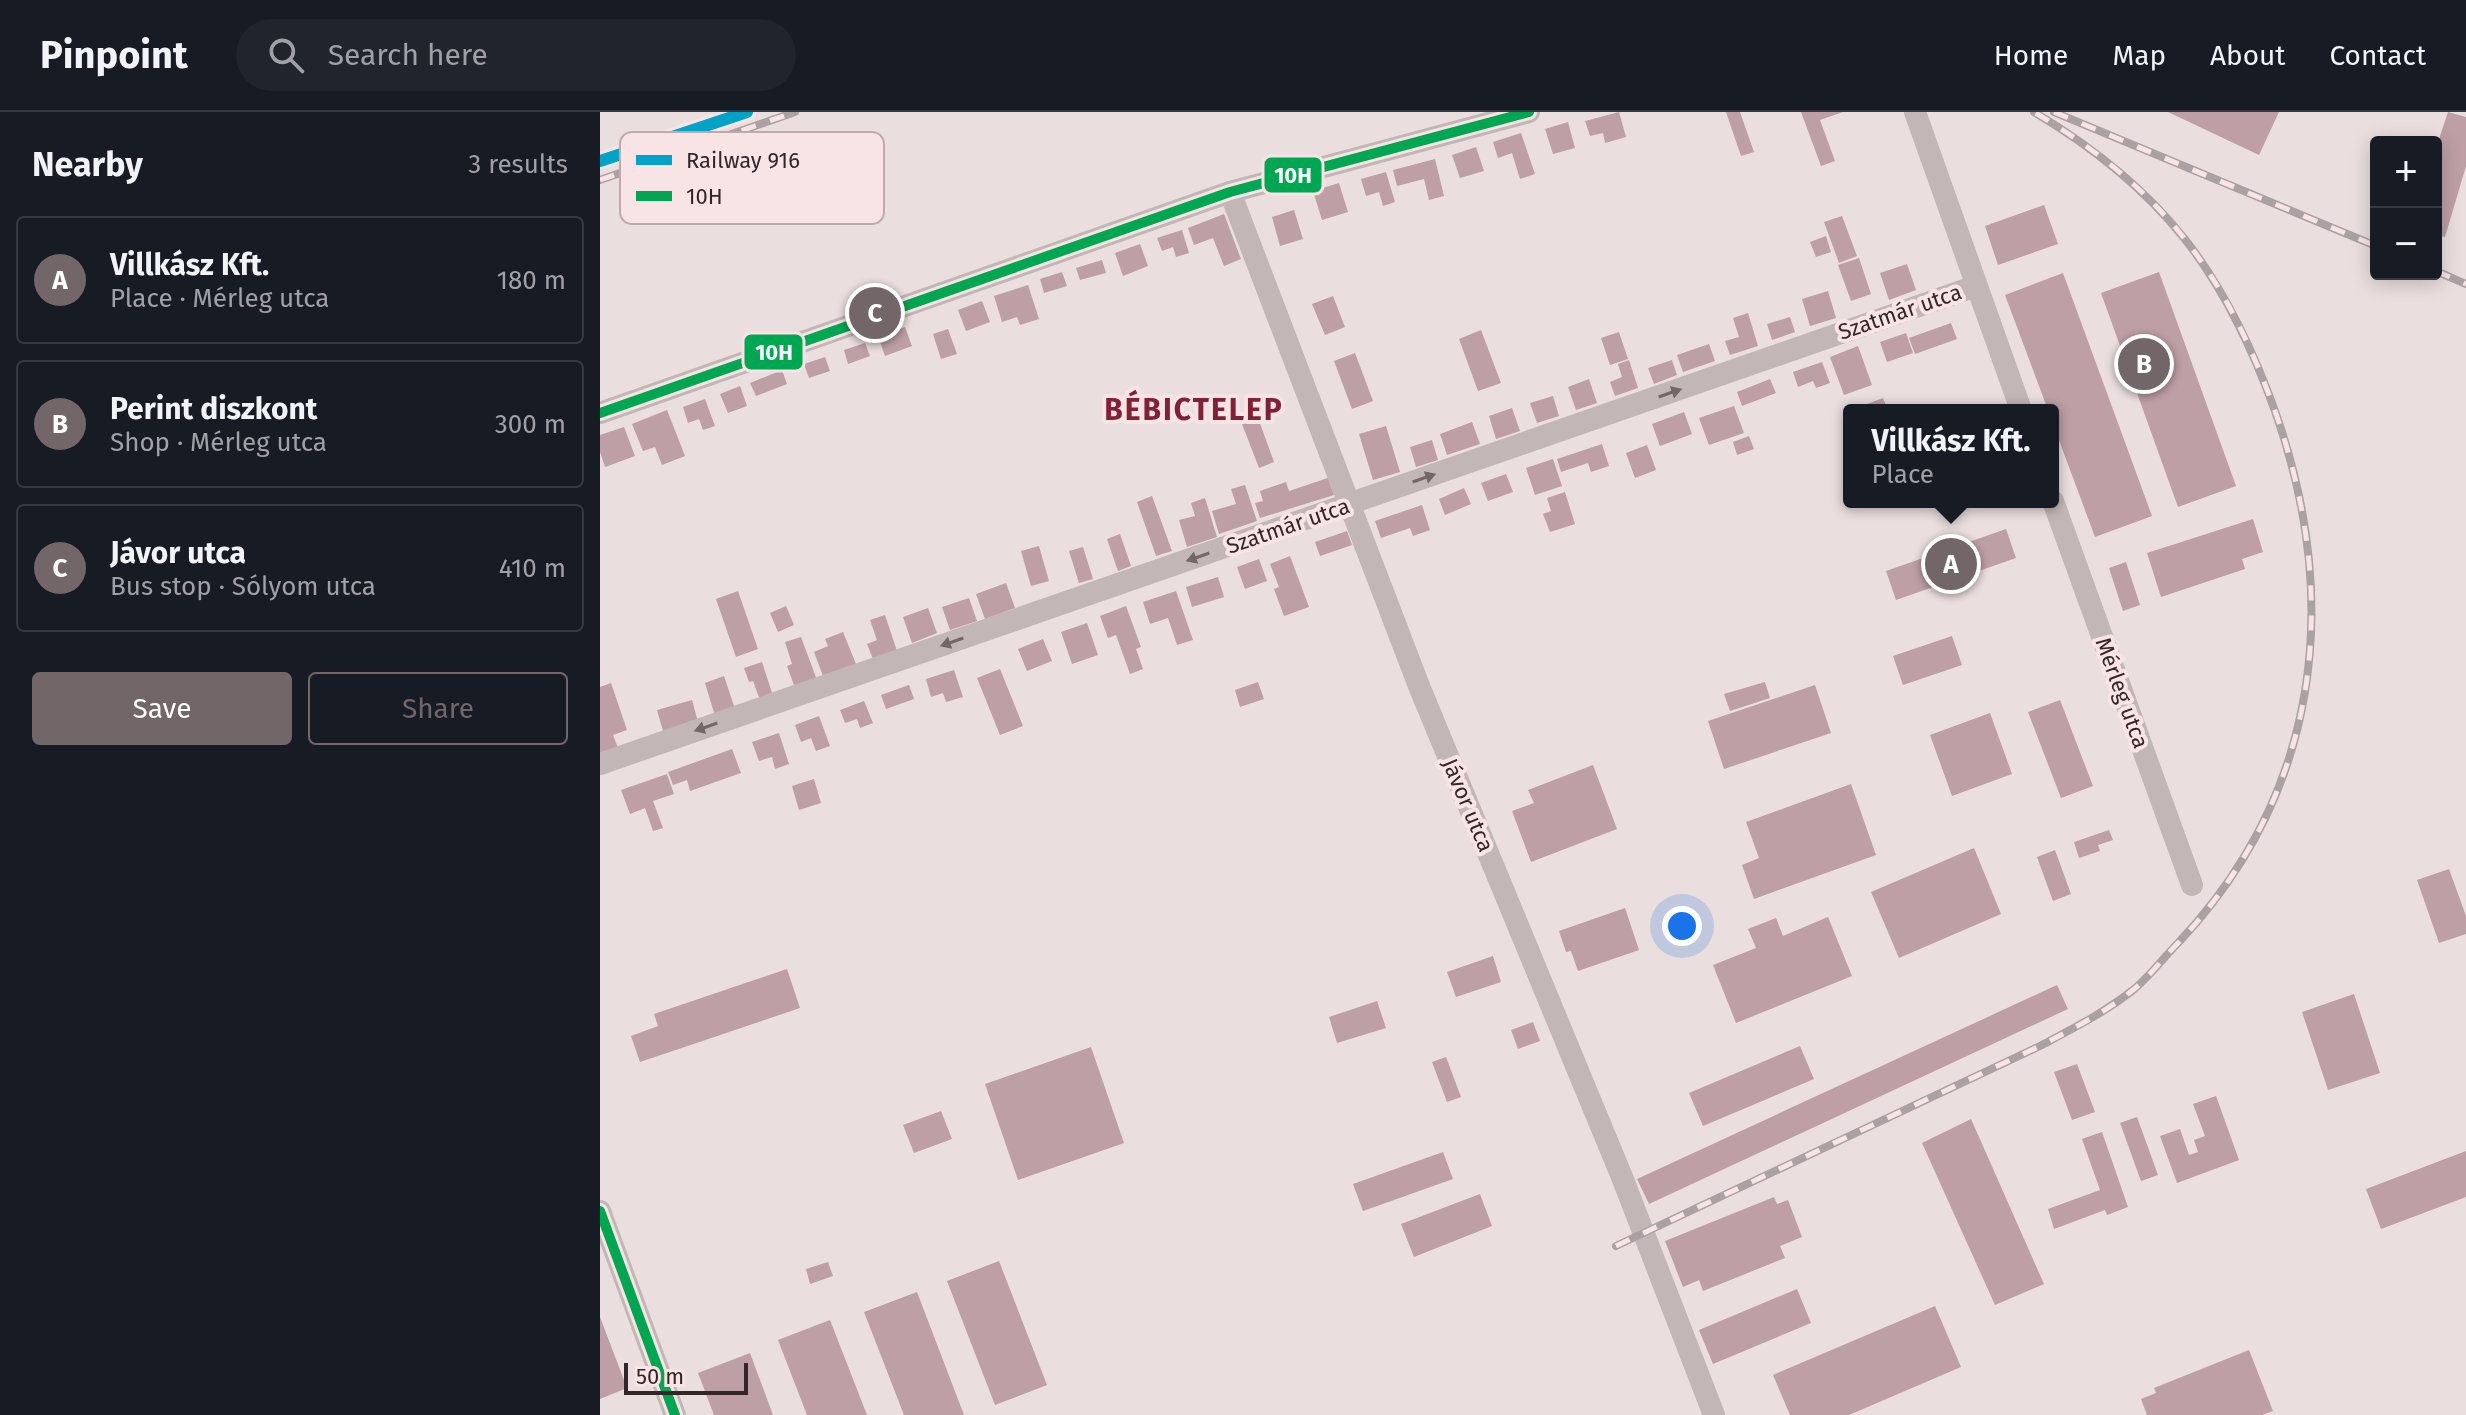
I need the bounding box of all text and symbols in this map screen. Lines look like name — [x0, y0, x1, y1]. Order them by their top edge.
search box — [236, 19, 796, 91]
text: Pinpoint — [40, 32, 188, 78]
icon: search — [264, 33, 308, 77]
text: Search here — [328, 37, 488, 73]
text: Home — [1994, 39, 2068, 72]
text: Map — [2112, 39, 2166, 72]
text: About — [2210, 39, 2285, 72]
text: Contact — [2329, 39, 2426, 72]
legend — [620, 132, 884, 224]
map controls — [2370, 136, 2442, 280]
button: + — [2370, 136, 2442, 208]
text: Nearby — [32, 144, 143, 185]
text: Railway 916 — [686, 147, 800, 174]
text: 3 results — [468, 149, 568, 180]
line badge: 10H — [1263, 156, 1323, 194]
text: 10H — [1274, 162, 1312, 189]
text: 10H — [686, 183, 723, 210]
button: − — [2370, 208, 2442, 280]
text: Villkász Kft. — [110, 247, 269, 283]
text: A — [52, 265, 68, 296]
text: 180 m — [497, 265, 566, 296]
street label: Szatmár utca — [1835, 278, 1965, 346]
text: Place · Mérleg utca — [110, 283, 330, 314]
pin: C — [849, 283, 901, 343]
line badge: 10H — [743, 333, 804, 371]
pin: B — [2118, 334, 2170, 394]
text: 10H — [755, 339, 793, 366]
one-way arrow — [1658, 386, 1682, 398]
district label: BÉBICTELEP — [1104, 389, 1284, 428]
text: Perint diszkont — [110, 391, 317, 427]
popup — [1843, 404, 2059, 508]
text: B — [52, 409, 68, 440]
text: 300 m — [495, 409, 566, 440]
text: Villkász Kft. — [1871, 423, 2031, 459]
text: Shop · Mérleg utca — [110, 427, 327, 458]
text: Place — [1871, 459, 1934, 490]
one-way arrow — [1413, 472, 1437, 484]
street label: Szatmár utca — [1223, 492, 1353, 560]
pin: A — [1925, 534, 1977, 594]
text: Jávor utca — [110, 535, 246, 571]
one-way arrow — [1185, 552, 1209, 564]
text: C — [53, 553, 67, 584]
text: 410 m — [499, 553, 566, 584]
text: Bus stop · Sólyom utca — [110, 571, 376, 602]
street label: Mérleg utca — [2089, 634, 2155, 752]
one-way arrow — [940, 637, 964, 649]
button: Save — [32, 672, 292, 745]
button: Share — [308, 672, 568, 745]
one-way arrow — [694, 722, 718, 734]
street label: Jávor utca — [1436, 754, 1500, 856]
your location — [1662, 906, 1702, 946]
scale bar — [624, 1359, 748, 1395]
text: 50 m — [636, 1363, 684, 1390]

